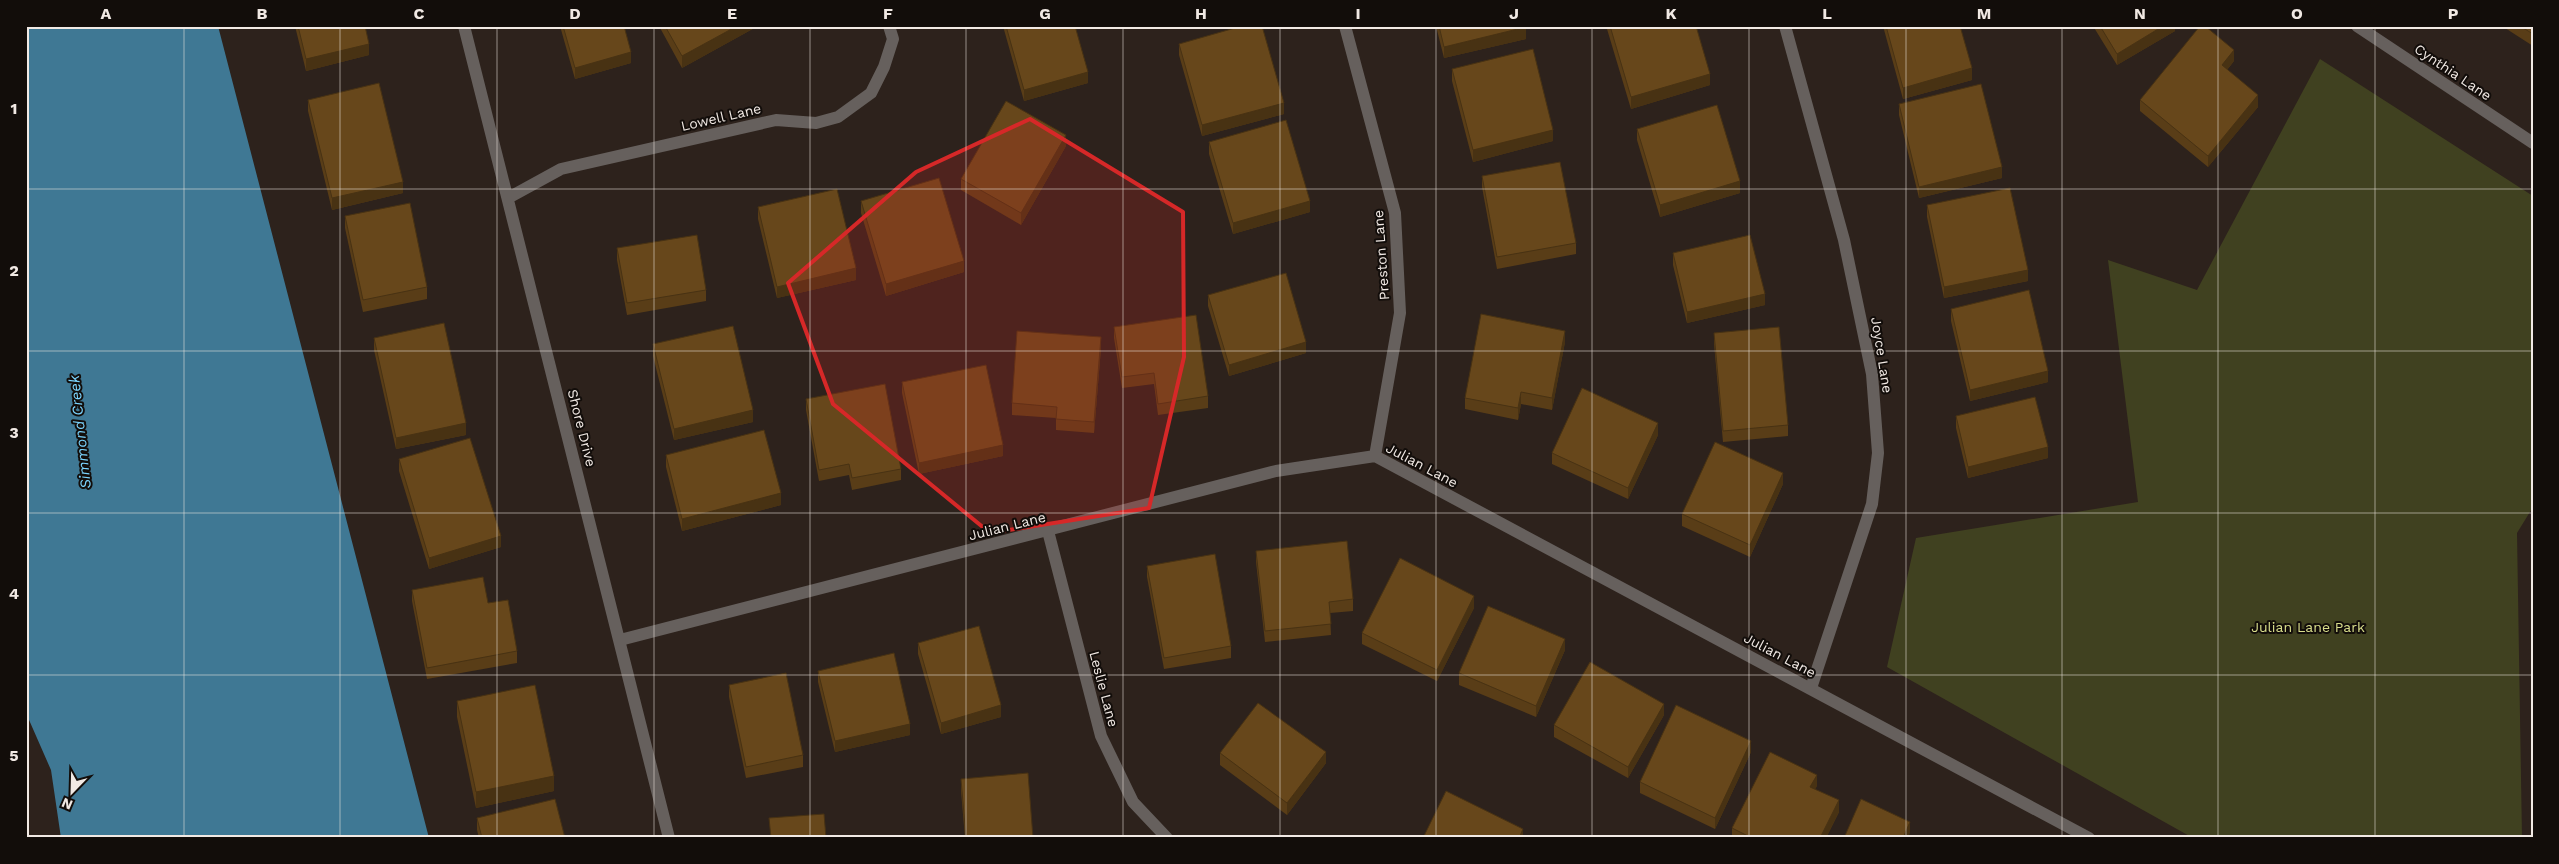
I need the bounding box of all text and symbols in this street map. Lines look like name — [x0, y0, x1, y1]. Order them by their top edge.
text: A — [101, 4, 112, 23]
text: B — [257, 4, 268, 23]
text: C — [414, 4, 425, 23]
text: D — [569, 4, 581, 23]
text: E — [727, 4, 737, 23]
text: F — [883, 4, 893, 23]
text: G — [1039, 4, 1051, 23]
text: H — [1195, 4, 1207, 23]
text: I — [1355, 4, 1361, 23]
text: J — [1509, 4, 1519, 23]
text: K — [1665, 4, 1677, 23]
text: L — [1822, 4, 1832, 23]
text: M — [1977, 4, 1991, 23]
text: N — [2134, 4, 2146, 23]
text: O — [2291, 4, 2303, 23]
text: P — [2448, 4, 2459, 23]
street label: Cynthia Lane — [2412, 40, 2494, 104]
text: 1 — [11, 99, 17, 118]
street label: Lowell Lane — [679, 100, 763, 134]
street label: Preston Lane — [1370, 209, 1392, 301]
text: 2 — [9, 261, 19, 280]
street label: Joyce Lane — [1868, 316, 1896, 394]
water label: Simmond Creek — [65, 373, 95, 490]
street label: Shore Drive — [565, 388, 599, 468]
text: 3 — [9, 423, 19, 442]
street label: Julian Lane — [1383, 439, 1461, 491]
street label: Julian Lane — [967, 509, 1047, 543]
text: 4 — [9, 584, 19, 603]
park label: Julian Lane Park — [2251, 619, 2365, 635]
street label: Julian Lane — [1741, 629, 1819, 681]
street label: Leslie Lane — [1086, 649, 1122, 729]
text: 5 — [9, 746, 19, 765]
north arrow — [48, 766, 98, 816]
text: N — [59, 795, 75, 813]

